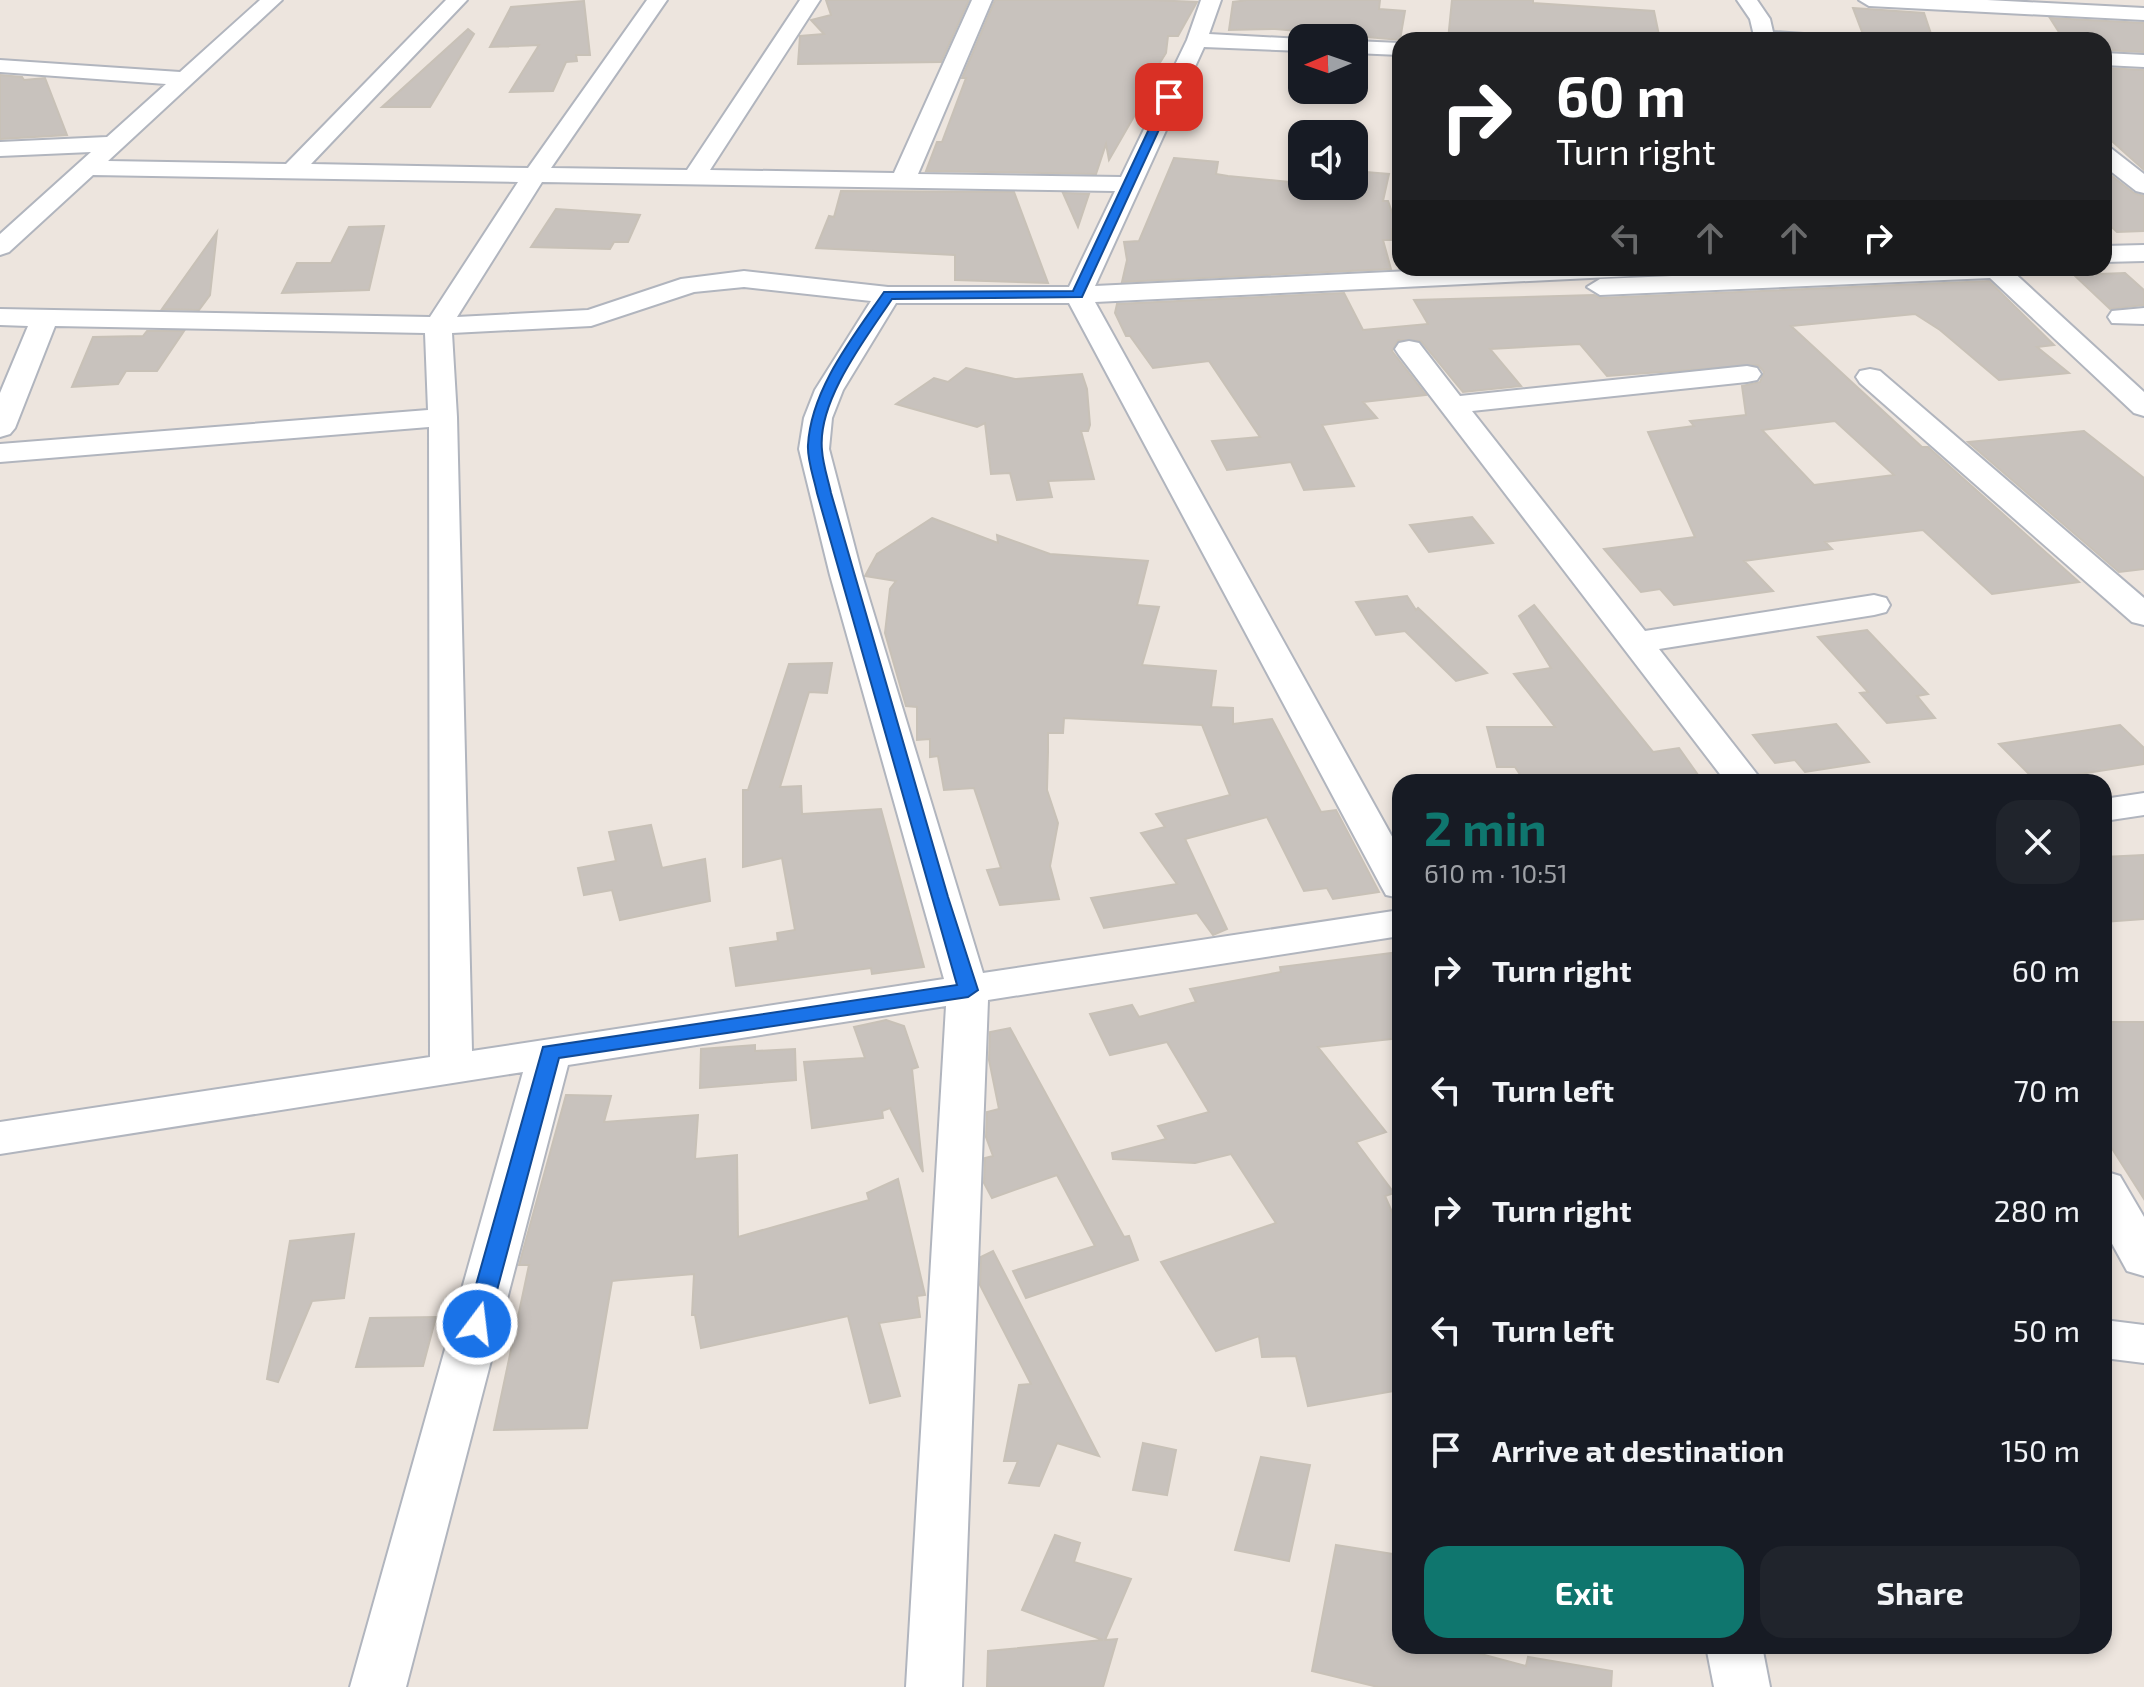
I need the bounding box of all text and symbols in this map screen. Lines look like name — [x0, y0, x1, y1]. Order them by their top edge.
north arrow — [1288, 24, 1368, 104]
map controls — [1288, 24, 1368, 200]
text: 60 m — [1556, 61, 1686, 128]
pin — [1135, 63, 1203, 131]
icon: right — [1424, 64, 1528, 168]
icon: arrive — [1147, 75, 1191, 119]
button: sound — [1288, 120, 1368, 200]
text: Turn right — [1556, 129, 1716, 172]
icon: left — [1604, 216, 1648, 260]
icon: ahead — [1688, 216, 1732, 260]
icon: ahead — [1772, 216, 1816, 260]
icon: right — [1856, 216, 1900, 260]
text: 2 min — [1424, 798, 1547, 856]
button: close — [1996, 800, 2080, 884]
text: 610 m · 10:51 — [1424, 857, 1568, 888]
icon: right — [1424, 948, 1468, 992]
text: Turn right — [1492, 952, 1632, 988]
text: 60 m — [2012, 952, 2080, 988]
icon: left — [1424, 1068, 1468, 1112]
text: Turn left — [1492, 1072, 1614, 1108]
text: 70 m — [2014, 1072, 2080, 1108]
icon: right — [1424, 1188, 1468, 1232]
text: Turn right — [1492, 1192, 1632, 1228]
text: 280 m — [1994, 1192, 2080, 1228]
position arrow — [435, 1282, 519, 1366]
icon: left — [1424, 1308, 1468, 1352]
text: Turn left — [1492, 1312, 1614, 1348]
text: 50 m — [2013, 1312, 2080, 1348]
icon: arrive — [1424, 1428, 1468, 1472]
text: Arrive at destination — [1492, 1432, 1784, 1468]
text: 150 m — [2001, 1432, 2080, 1468]
button: Exit — [1424, 1546, 1744, 1638]
button: Share — [1760, 1546, 2080, 1638]

